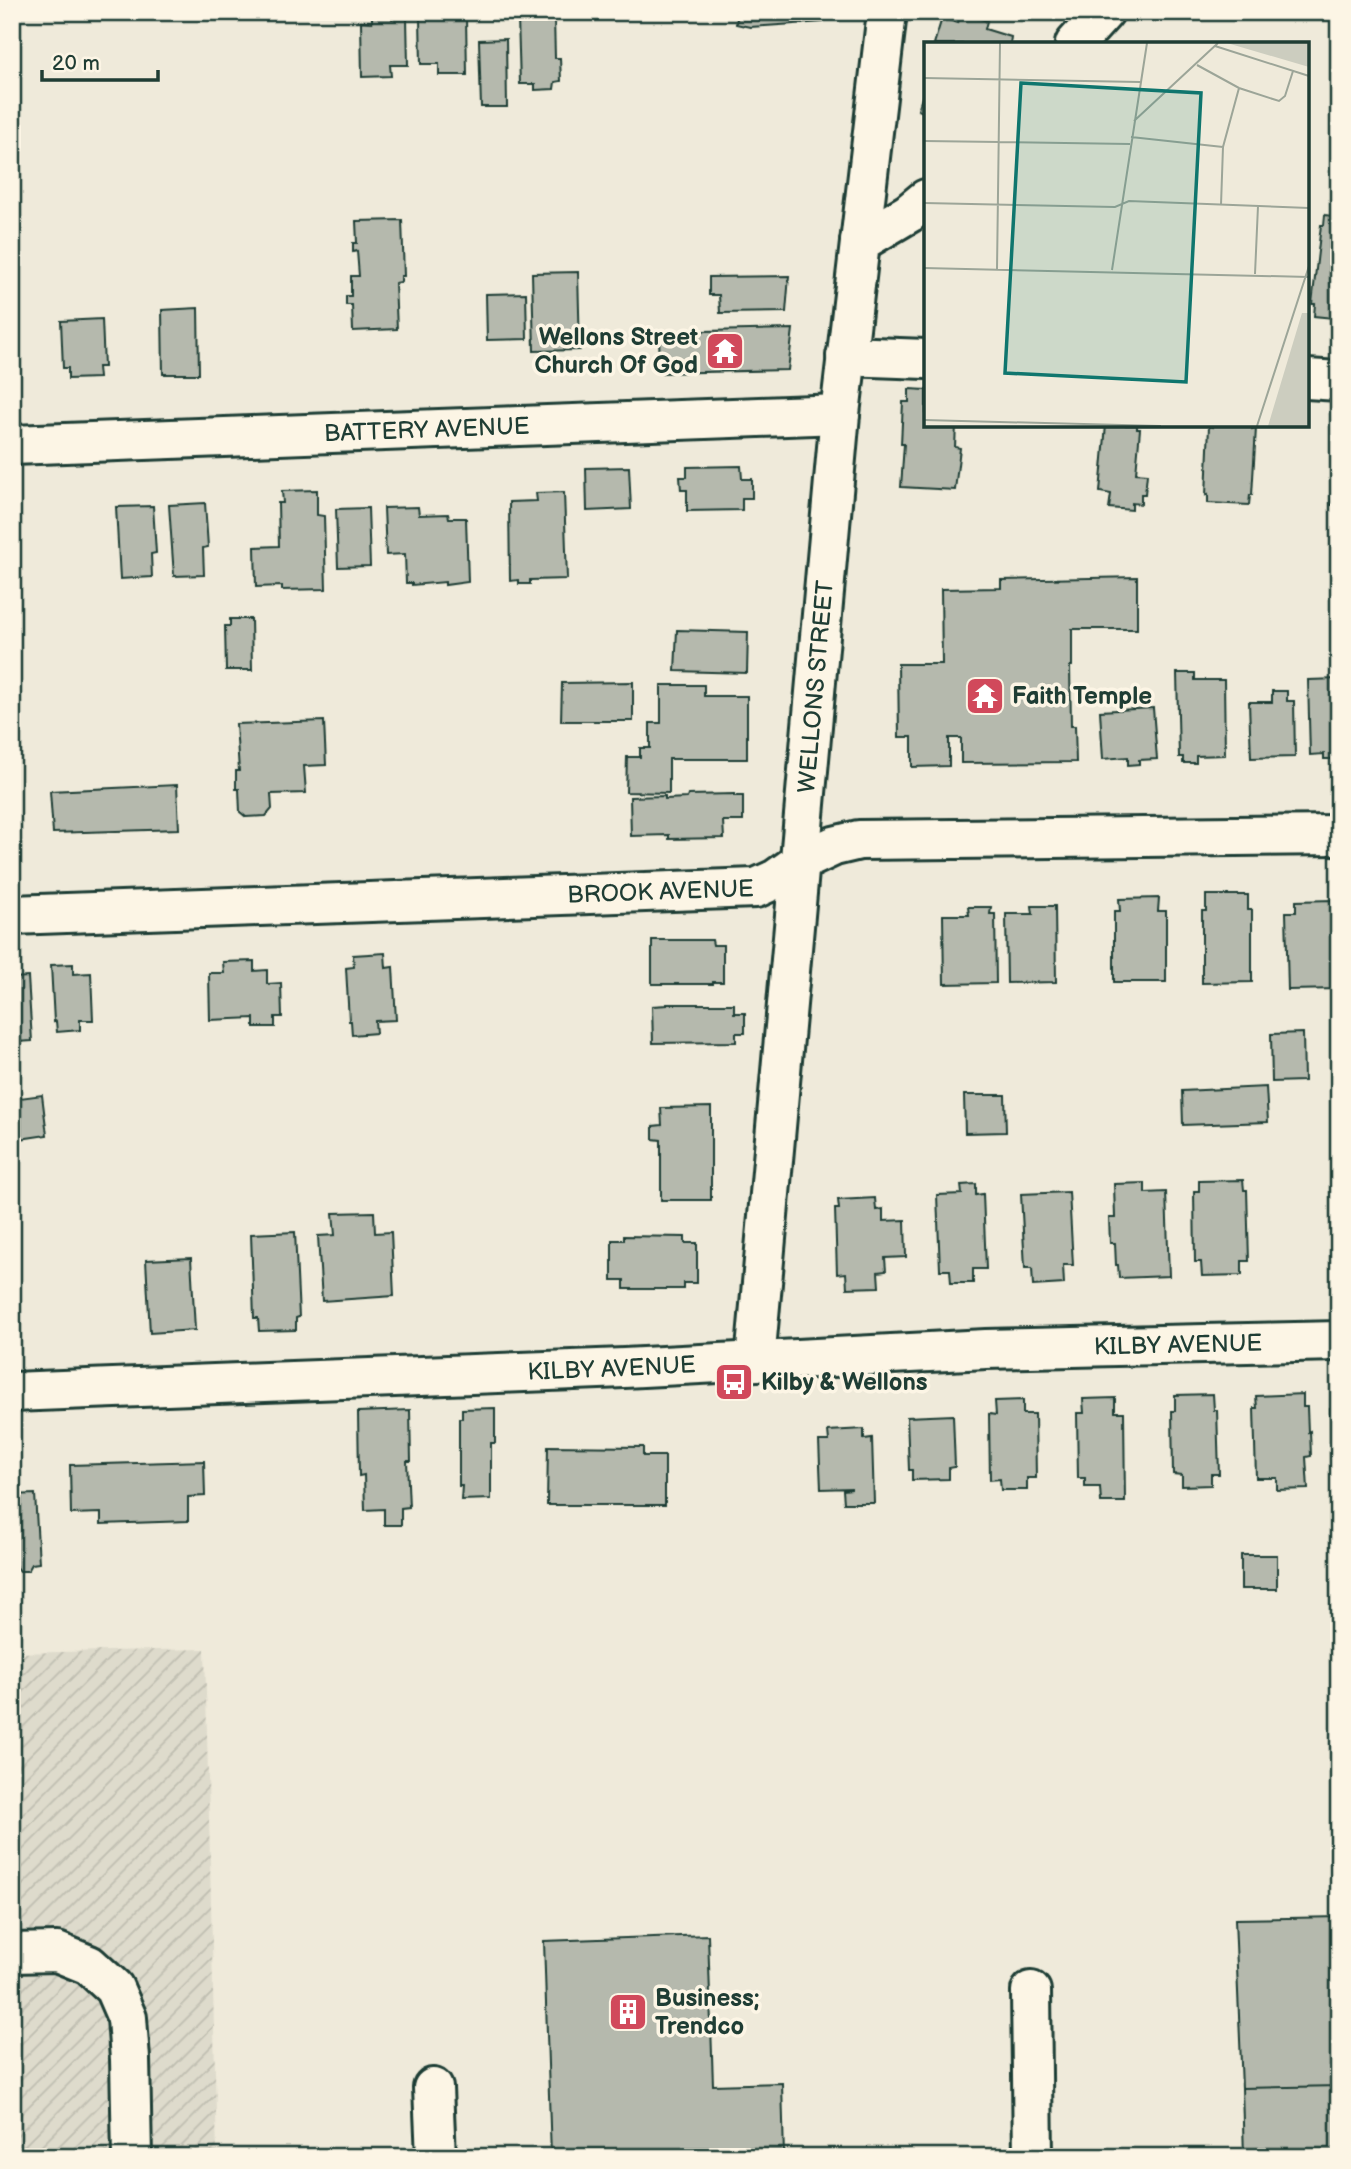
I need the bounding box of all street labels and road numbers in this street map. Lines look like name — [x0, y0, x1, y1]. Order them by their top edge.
street label: BATTERY AVENUE — [323, 412, 530, 448]
street label: WELLONS STREET — [792, 579, 840, 794]
street label: BROOK AVENUE — [567, 874, 754, 910]
street label: KILBY AVENUE — [1093, 1329, 1263, 1362]
street label: KILBY AVENUE — [527, 1350, 696, 1387]

